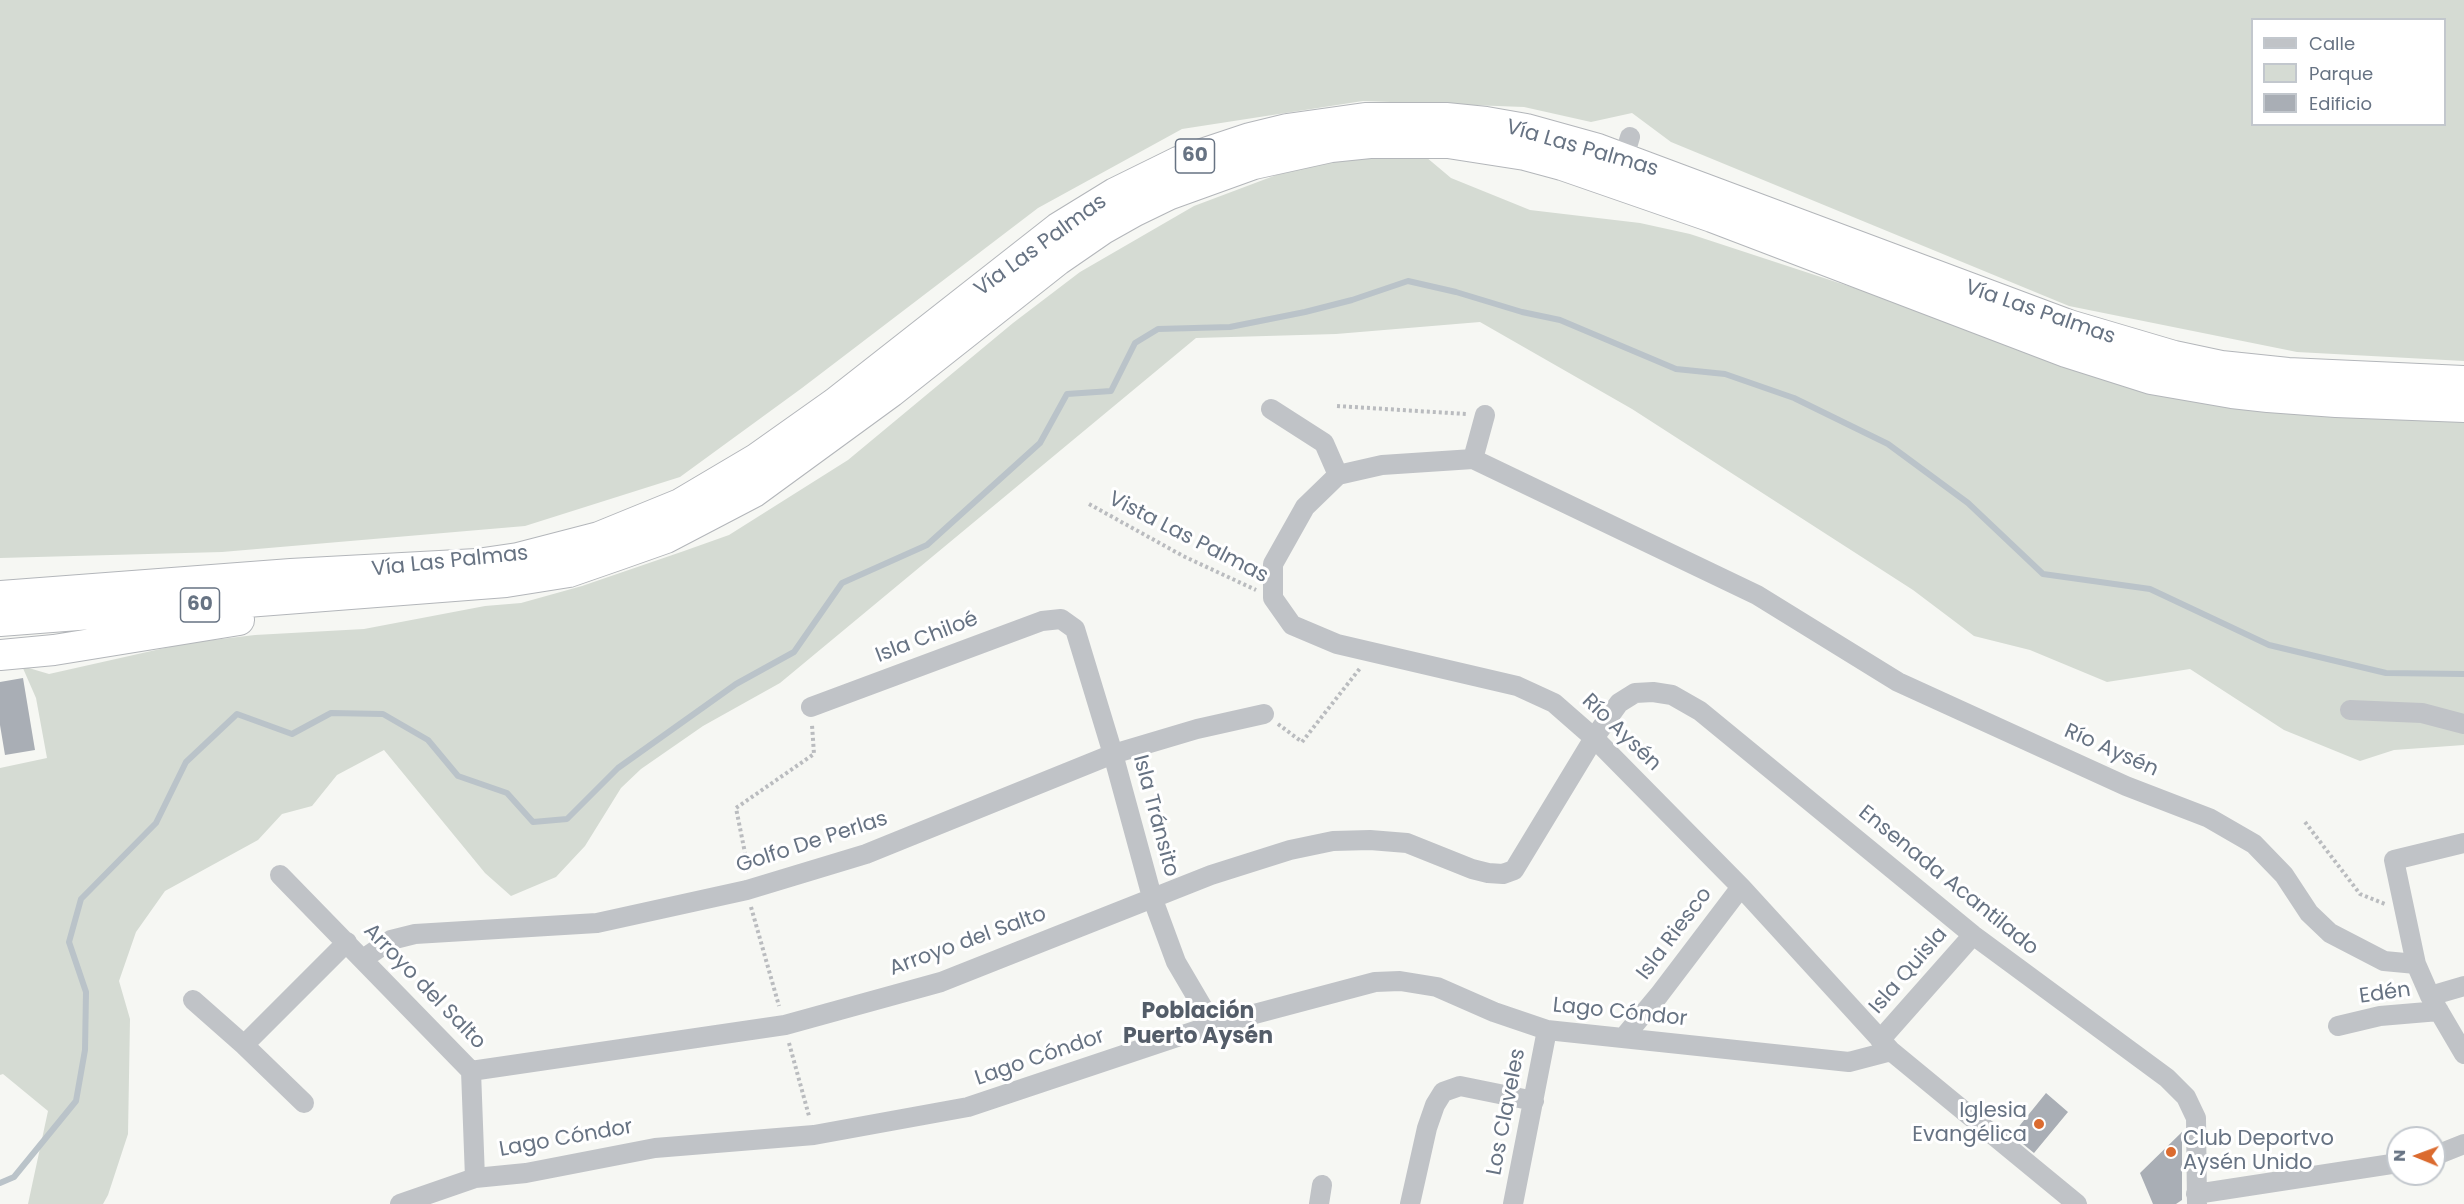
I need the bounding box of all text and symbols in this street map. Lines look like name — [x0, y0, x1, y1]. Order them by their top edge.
legend — [2251, 18, 2446, 126]
text: Calle — [2309, 31, 2355, 56]
text: Parque — [2309, 61, 2373, 86]
text: Edificio — [2309, 91, 2372, 116]
street label: Vía Las Palmas — [1503, 115, 1661, 183]
road number: 60 — [1176, 139, 1214, 173]
street label: Vía Las Palmas — [970, 190, 1112, 302]
street label: Vía Las Palmas — [1962, 275, 2118, 351]
street label: Vista Las Palmas — [1104, 487, 1272, 589]
street label: Vía Las Palmas — [370, 541, 530, 583]
road number: 60 — [180, 588, 220, 622]
street label: Isla Chiloé — [872, 607, 982, 669]
street label: Río Aysén — [1576, 689, 1666, 777]
street label: Río Aysén — [2060, 719, 2162, 783]
street label: Isla Tránsito — [1127, 752, 1183, 880]
street label: Ensenada Acantilado — [1853, 801, 2043, 961]
street label: Golfo De Perlas — [733, 807, 891, 879]
street label: Isla Riesco — [1632, 883, 1718, 985]
street label: Arroyo del Salto — [886, 902, 1050, 982]
street label: Arroyo del Salto — [358, 919, 490, 1055]
street label: Isla Quisla — [1865, 923, 1953, 1019]
street label: Edén — [2358, 978, 2412, 1010]
street label: Lago Cóndor — [1552, 993, 1688, 1033]
district label: Población Puerto Aysén — [1123, 999, 1273, 1050]
street label: Lago Cóndor — [972, 1024, 1108, 1092]
street label: Los Claveles — [1482, 1046, 1532, 1178]
place label: Iglesia Evangélica — [1912, 1099, 2027, 1149]
street label: Lago Cóndor — [497, 1115, 635, 1163]
marker: Iglesia Evangélica — [2032, 1117, 2046, 1131]
north arrow — [2386, 1126, 2446, 1186]
place label: Club Deportvo Aysén Unido — [2183, 1127, 2334, 1177]
marker: Club Deportvo Aysén Unido — [2164, 1145, 2178, 1159]
text: N — [2388, 1149, 2411, 1162]

